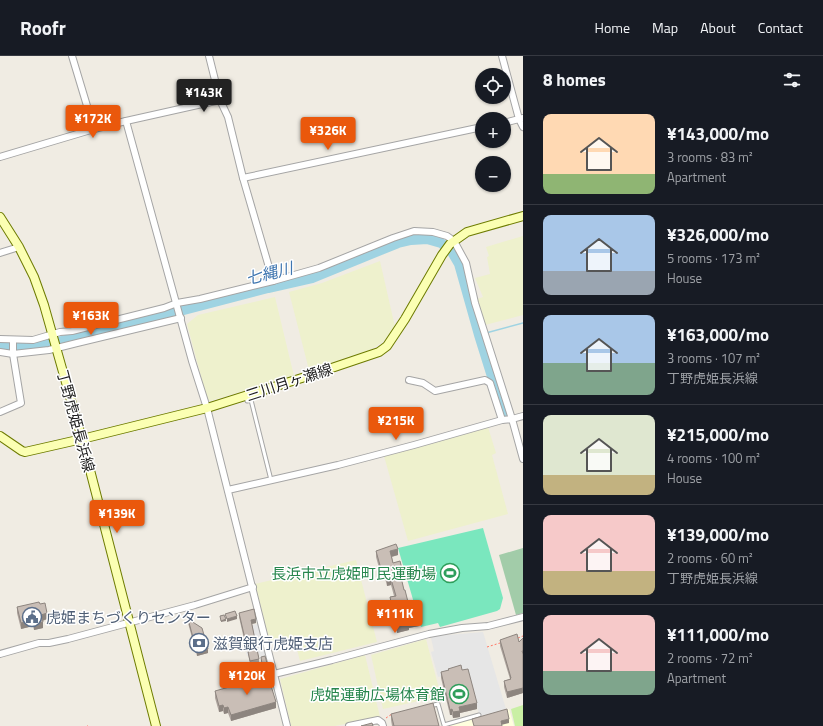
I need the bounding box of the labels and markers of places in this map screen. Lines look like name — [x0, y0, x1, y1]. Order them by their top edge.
pin: ¥143K — [176, 79, 232, 113]
pin: ¥172K — [65, 105, 121, 139]
pin: ¥326K — [300, 117, 356, 151]
pin: ¥163K — [63, 302, 119, 336]
pin: ¥215K — [368, 407, 424, 441]
pin: ¥139K — [89, 500, 145, 534]
place label: 長浜市立虎姫町民運動場 — [271, 562, 436, 585]
sports icon: 長浜市立虎姫町民運動場 — [439, 562, 461, 584]
pin: ¥111K — [367, 600, 423, 634]
public building icon: 虎姫まちづくりセンター — [21, 606, 43, 628]
place label: 虎姫まちづくりセンター — [46, 606, 211, 629]
bank icon: 滋賀銀行虎姫支店 — [188, 632, 210, 654]
place label: 滋賀銀行虎姫支店 — [213, 632, 333, 655]
pin: ¥120K — [219, 662, 275, 696]
place label: 虎姫運動広場体育館 — [310, 683, 445, 706]
sports icon: 虎姫運動広場体育館 — [448, 683, 470, 705]

